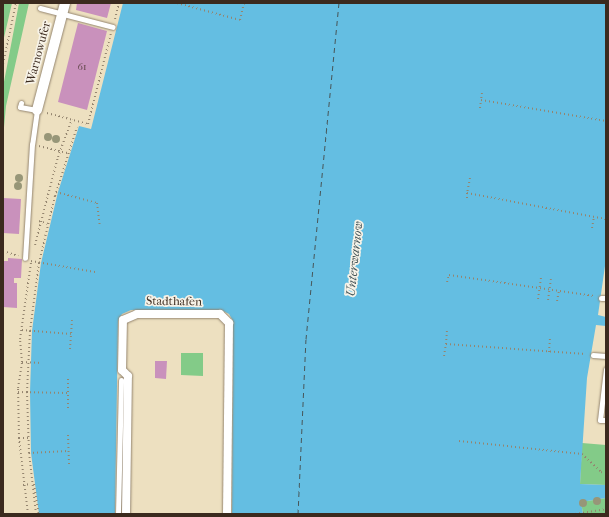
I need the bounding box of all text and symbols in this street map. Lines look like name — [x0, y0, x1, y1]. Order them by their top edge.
street label: Warnowufer — [24, 20, 54, 86]
house number: 61 — [78, 62, 86, 74]
water label: Unterwarnow — [343, 221, 367, 297]
street label: Stadthafen — [146, 294, 202, 310]

